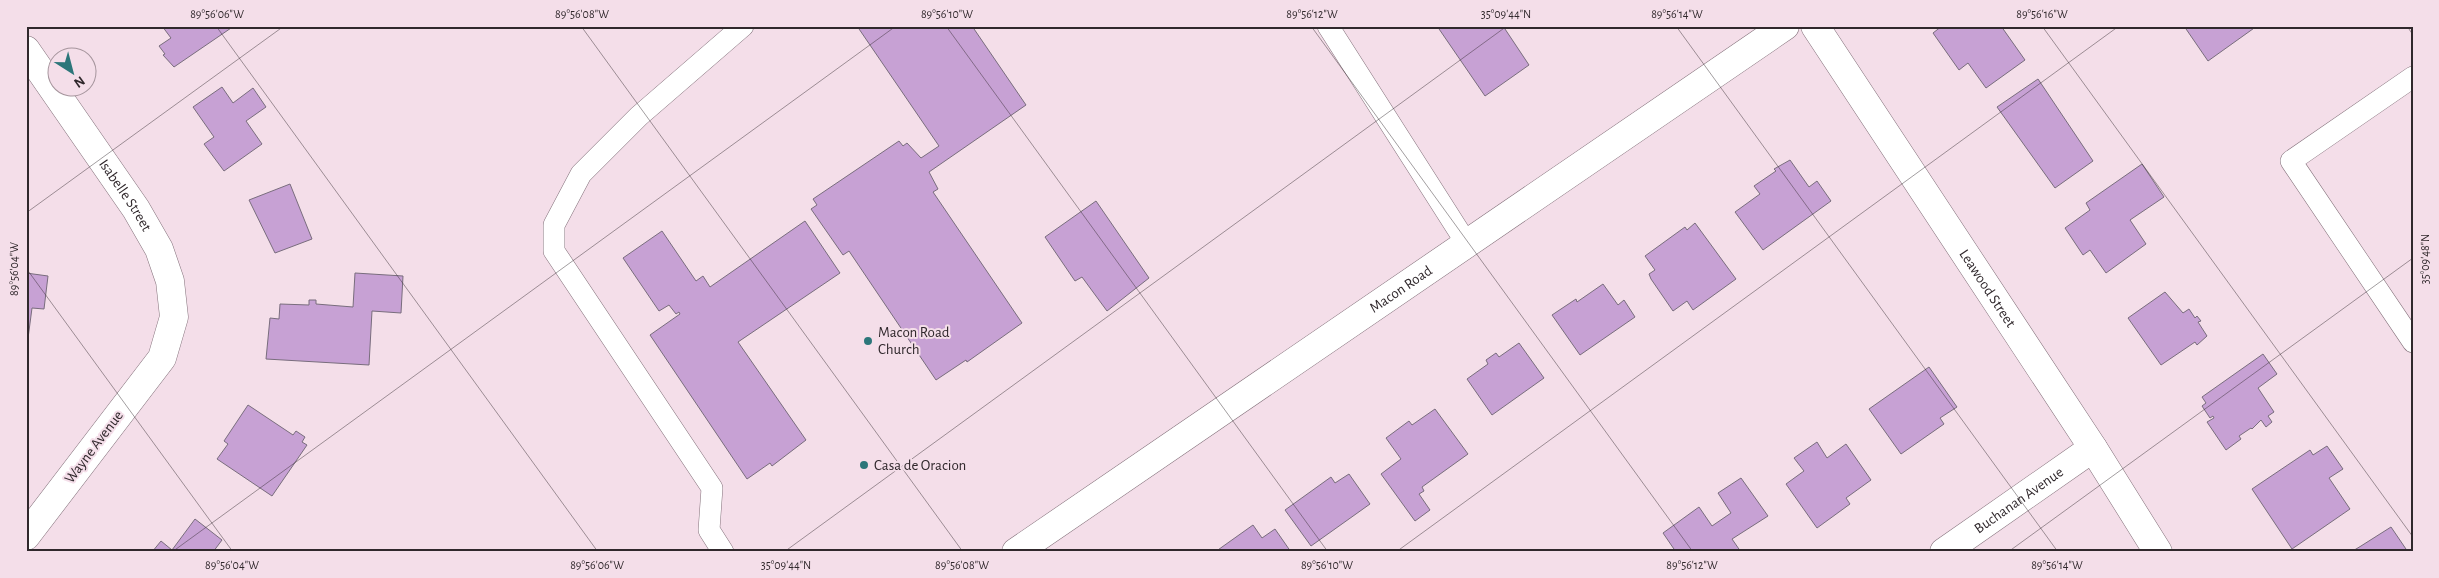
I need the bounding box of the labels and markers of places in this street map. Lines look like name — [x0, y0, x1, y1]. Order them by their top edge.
place label: Macon Road Church — [878, 325, 950, 357]
marker: Macon Road Church — [862, 335, 874, 347]
place label: Casa de Oracion — [874, 458, 966, 473]
marker: Casa de Oracion — [858, 459, 870, 471]

